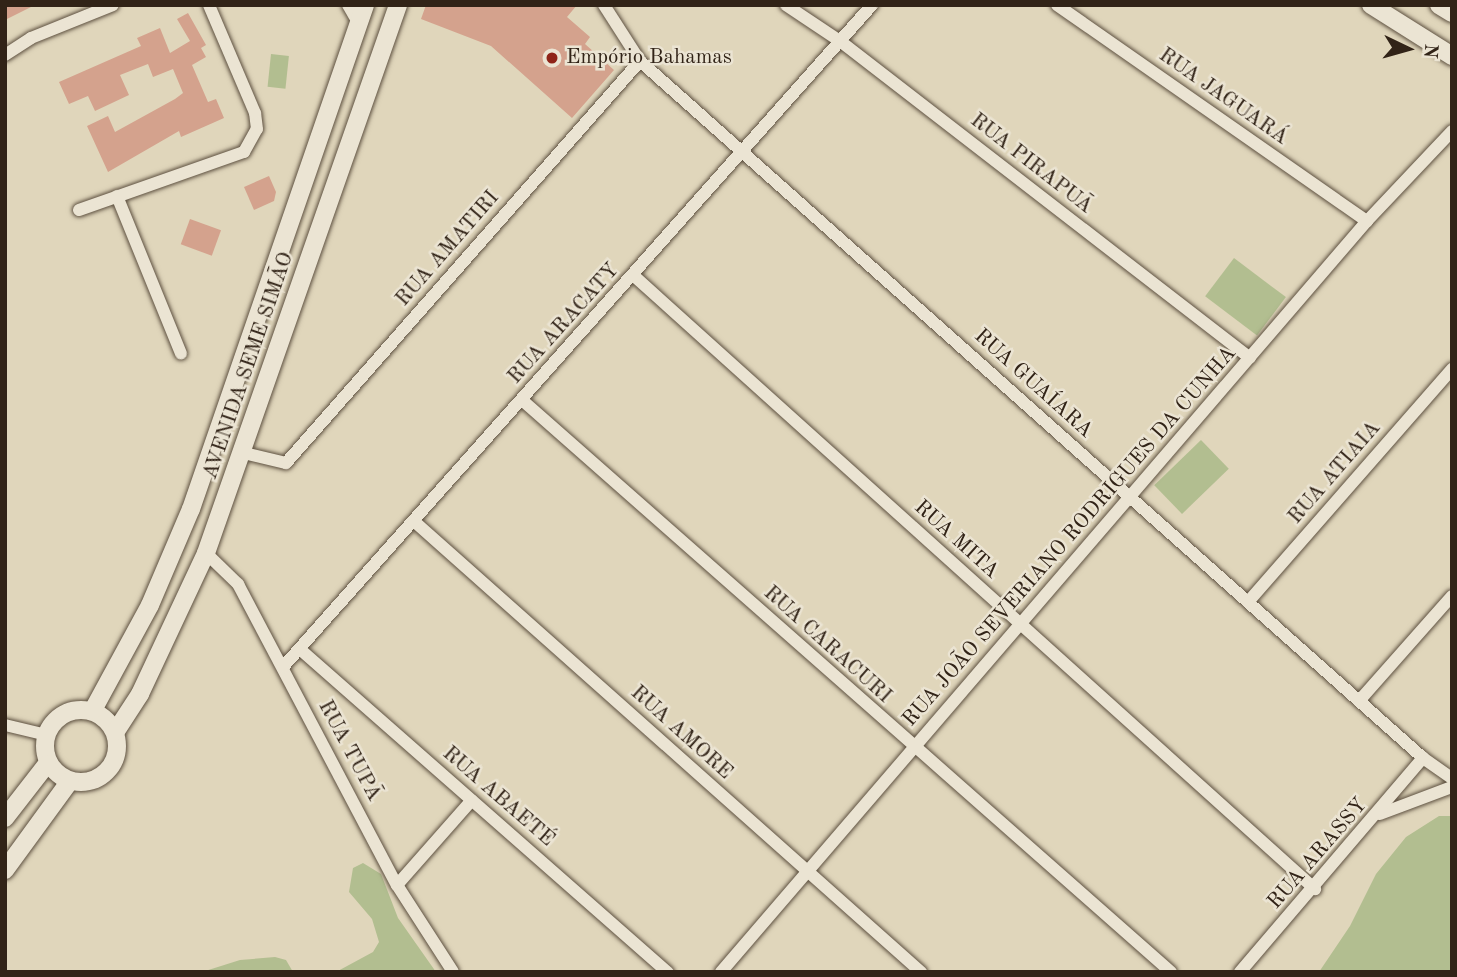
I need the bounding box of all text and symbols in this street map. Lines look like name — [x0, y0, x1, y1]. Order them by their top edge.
north arrow — [1373, 14, 1443, 84]
street label: RUA JAGUARÁ — [1153, 43, 1293, 151]
text: N — [1419, 43, 1440, 59]
place label: Empório Bahamas — [566, 45, 732, 71]
marker: Empório Bahamas — [544, 50, 560, 66]
street label: RUA PIRAPUÃ — [965, 108, 1097, 220]
street label: RUA AMATIRI — [391, 186, 505, 312]
street label: AVENIDA SEME SIMÃO — [198, 249, 300, 483]
street label: RUA ARACATY — [503, 258, 625, 390]
street label: RUA GUAÍARA — [968, 324, 1098, 444]
street label: RUA JOÃO SEVERIANO RODRIGUES DA CUNHA — [898, 342, 1242, 732]
street label: RUA ATIAIA — [1283, 416, 1387, 530]
street label: RUA MITA — [908, 495, 1004, 585]
street label: RUA CARACURI — [758, 581, 896, 709]
street label: RUA AMORE — [625, 681, 737, 785]
street label: RUA TUPÃ — [312, 696, 386, 806]
street label: RUA ABAETÉ — [437, 741, 559, 853]
street label: RUA ARASSY — [1263, 793, 1373, 915]

